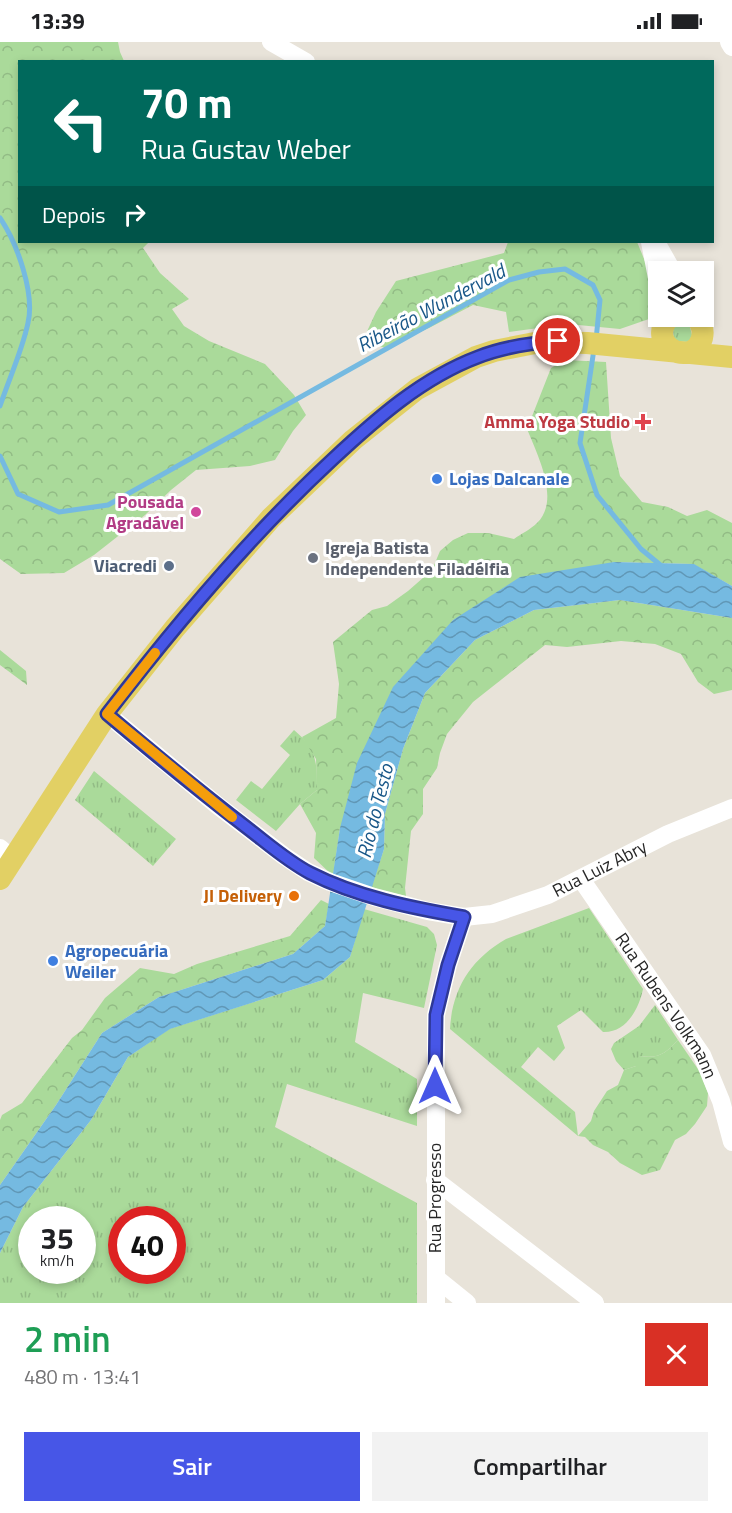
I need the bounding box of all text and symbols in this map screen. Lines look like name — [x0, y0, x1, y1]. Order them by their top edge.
text: 13:39 — [30, 4, 85, 38]
text: 70 m — [141, 70, 233, 134]
icon: left — [42, 84, 120, 162]
text: Rua Gustav Weber — [141, 128, 351, 169]
text: Depois — [42, 198, 106, 232]
icon: right — [118, 198, 151, 231]
water label: Ribeirão Wundervald — [351, 254, 512, 360]
map controls — [648, 261, 714, 327]
button: layers — [648, 261, 714, 327]
pin — [532, 315, 583, 366]
icon: arrive — [541, 324, 574, 357]
place label: Amma Yoga Studio — [484, 408, 630, 435]
marker: Amma Yoga Studio — [634, 413, 652, 431]
place label: Lojas Dalcanale — [449, 465, 569, 492]
marker: Lojas Dalcanale — [430, 472, 444, 486]
place label: Pousada Agradável — [106, 488, 184, 536]
marker: Pousada Agradável — [189, 505, 203, 519]
place label: Igreja Batista Independente Filadélfia — [325, 534, 509, 582]
marker: Igreja Batista Independente Filadélfia — [306, 551, 320, 565]
place label: Viacredi — [94, 552, 157, 579]
marker: Viacredi — [162, 559, 176, 573]
water label: Rio do Testo — [348, 760, 401, 861]
street label: Rua Luiz Abry — [547, 833, 652, 904]
place label: JI Delivery — [204, 882, 282, 909]
marker: JI Delivery — [287, 889, 301, 903]
street label: Rua Rubens Volkmann — [609, 927, 724, 1083]
place label: Agropecuária Weiler — [65, 937, 168, 985]
marker: Agropecuária Weiler — [46, 954, 60, 968]
position arrow — [403, 1054, 467, 1118]
street label: Rua Progresso — [421, 1143, 448, 1253]
speed limit sign: 40 — [108, 1206, 186, 1284]
text: 35 — [40, 1215, 74, 1261]
text: km/h — [40, 1249, 74, 1272]
text: 2 min — [24, 1311, 111, 1366]
button: close — [645, 1323, 708, 1386]
text: 480 m · 13:41 — [24, 1361, 141, 1392]
button: Sair — [24, 1432, 360, 1501]
button: Compartilhar — [372, 1432, 708, 1501]

